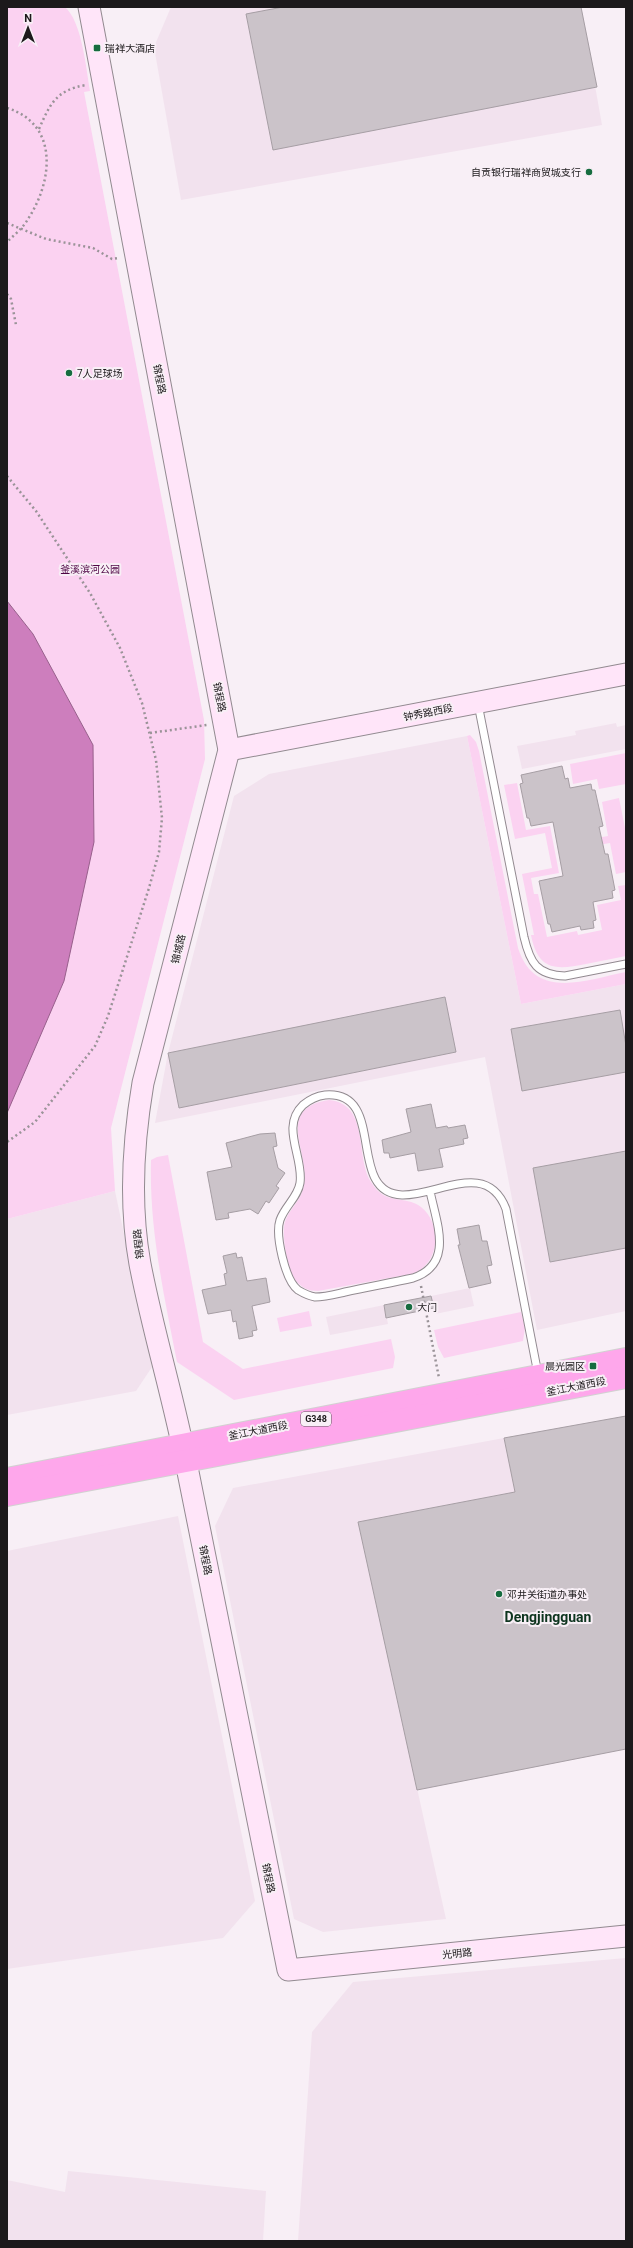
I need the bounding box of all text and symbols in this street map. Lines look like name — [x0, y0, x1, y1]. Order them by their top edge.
north arrow — [8, 8, 48, 48]
text: N — [24, 12, 32, 25]
marker: 瑞祥大酒店 — [92, 43, 102, 53]
place label: 瑞祥大酒店 — [105, 43, 155, 54]
place label: 自贡银行瑞祥商贸城支行 — [471, 167, 581, 178]
marker: 自贡银行瑞祥商贸城支行 — [584, 167, 594, 177]
street label: 锦程路 — [151, 363, 168, 395]
marker: 7人足球场 — [64, 368, 74, 378]
place label: 7人足球场 — [77, 368, 123, 379]
park label: 釜溪滨河公园 — [60, 564, 120, 575]
street label: 锦程路 — [211, 681, 228, 713]
street label: 钟秀路西段 — [403, 702, 454, 723]
street label: 锦城路 — [170, 933, 187, 965]
street label: 锦程路 — [131, 1228, 146, 1259]
marker: 大门 — [404, 1302, 414, 1312]
place label: 大门 — [417, 1302, 437, 1313]
place label: 晨光园区 — [545, 1361, 585, 1372]
marker: 晨光园区 — [588, 1361, 598, 1371]
street label: 釜江大道西段 — [546, 1375, 607, 1398]
road number: G348 — [301, 1412, 331, 1426]
street label: 釜江大道西段 — [228, 1419, 289, 1442]
street label: 锦程路 — [197, 1544, 214, 1576]
marker: 邓井关街道办事处 — [494, 1589, 504, 1599]
place label: 邓井关街道办事处 — [507, 1589, 587, 1600]
district label: Dengjingguan — [505, 1609, 592, 1625]
street label: 锦程路 — [260, 1862, 277, 1894]
street label: 光明路 — [442, 1946, 473, 1961]

